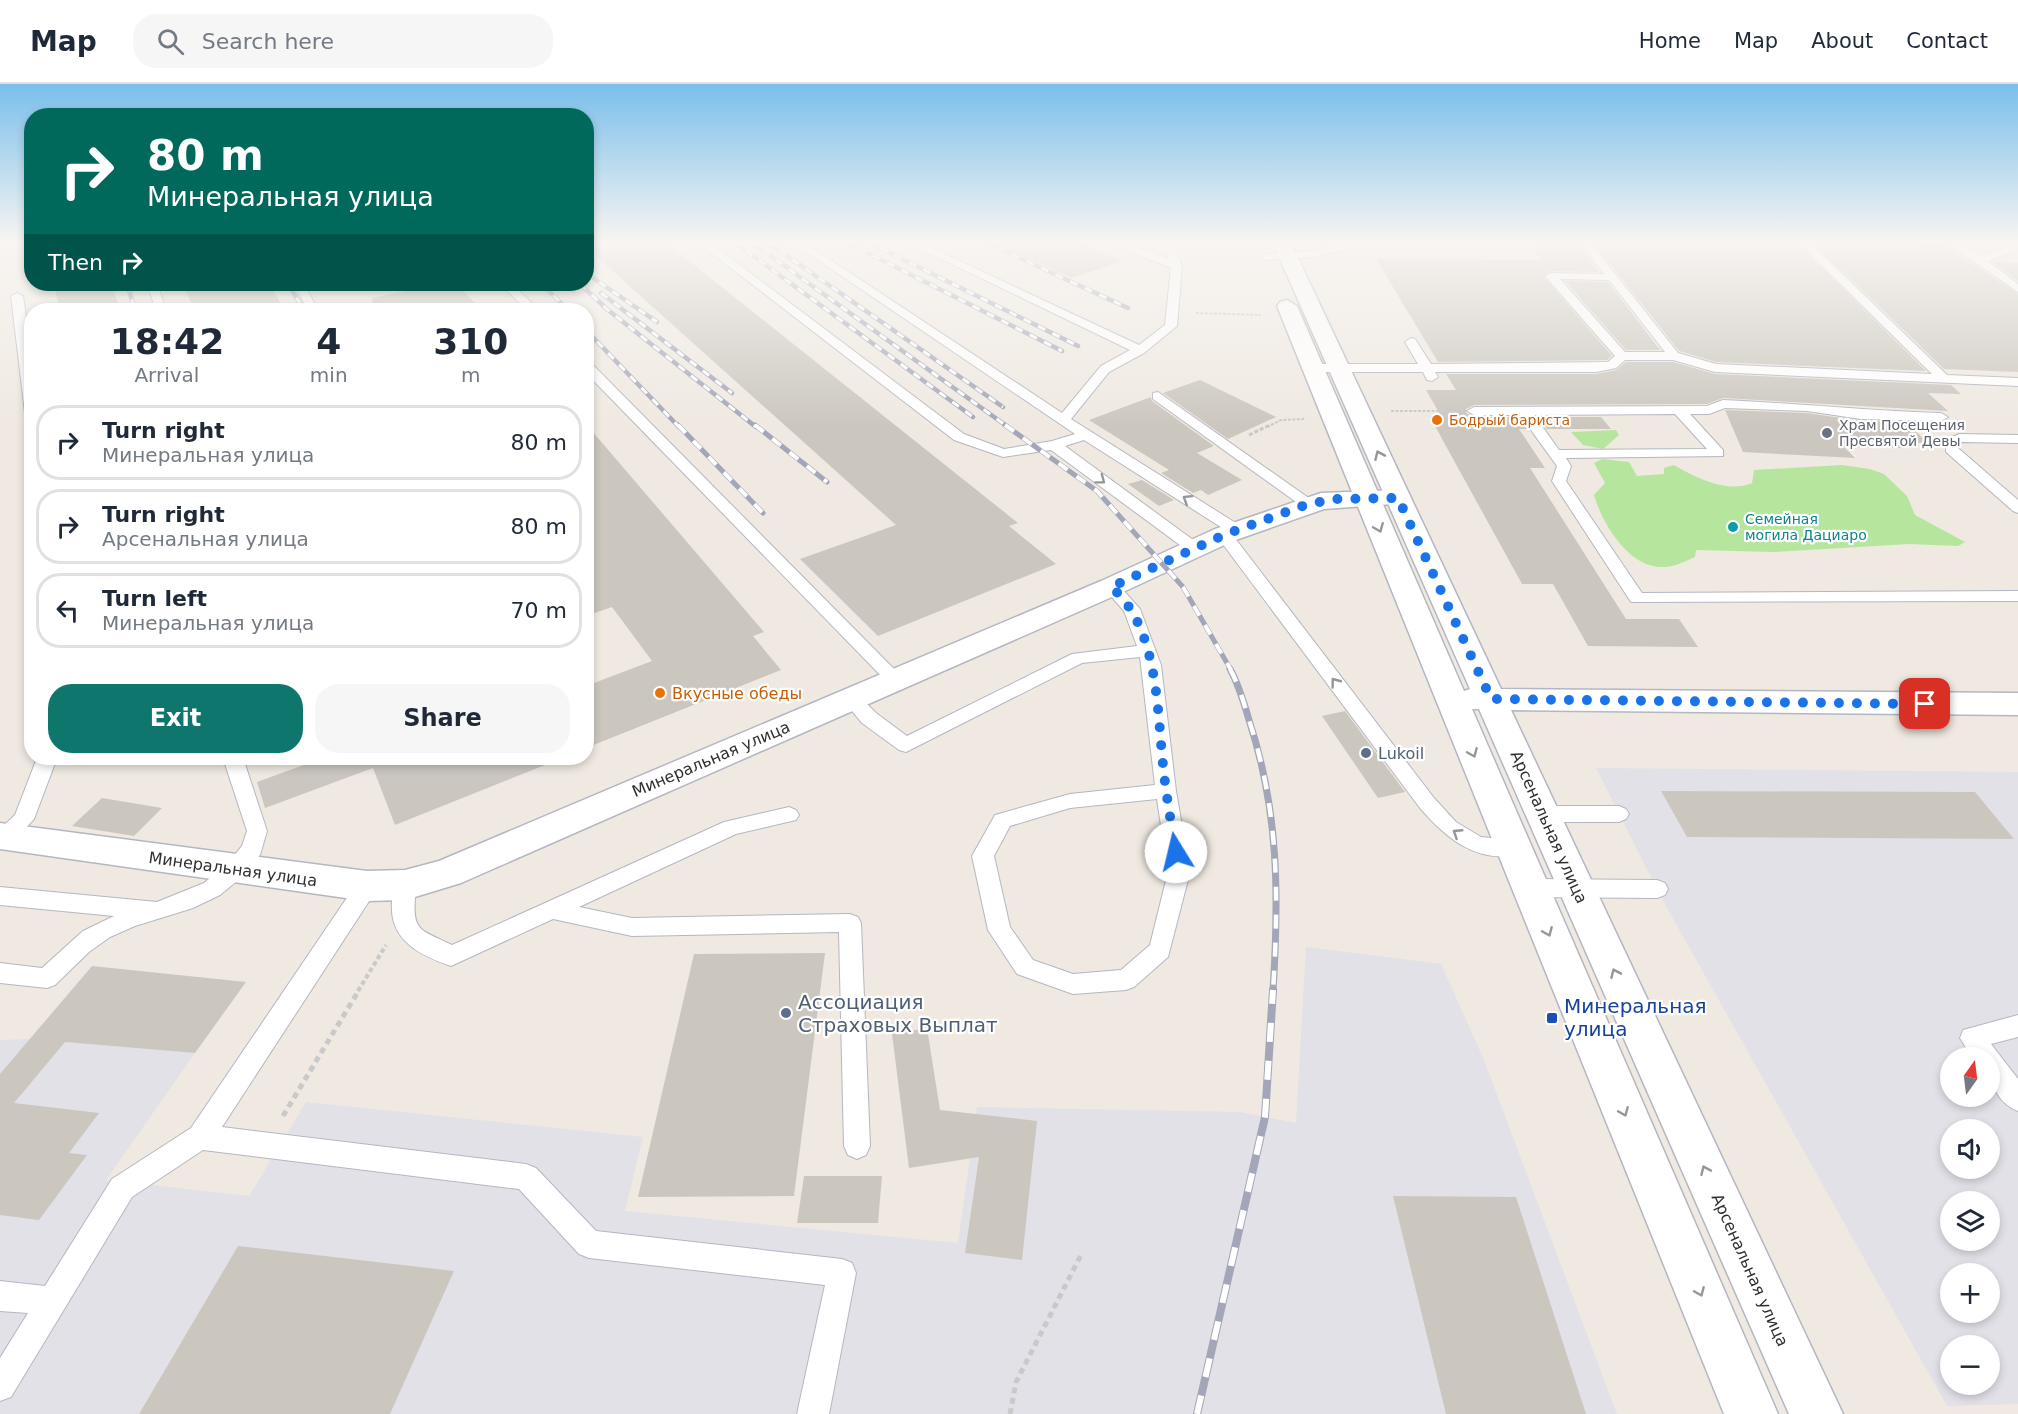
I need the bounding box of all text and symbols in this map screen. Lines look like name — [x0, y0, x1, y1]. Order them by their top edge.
search box — [133, 14, 553, 68]
text: Map — [30, 25, 97, 58]
icon: search — [154, 25, 187, 58]
text: Search here — [202, 29, 334, 54]
text: Home — [1639, 29, 1701, 53]
text: Map — [1734, 29, 1778, 53]
text: About — [1811, 29, 1873, 53]
text: Contact — [1906, 29, 1988, 53]
text: 80 m — [147, 131, 264, 180]
icon: right — [48, 132, 126, 210]
text: Минеральная улица — [147, 181, 434, 212]
icon: right — [115, 246, 148, 279]
text: Then — [48, 250, 103, 275]
text: 18:42 — [110, 321, 224, 362]
text: 4 — [316, 321, 341, 362]
text: 310 — [433, 321, 508, 362]
text: Arrival — [134, 363, 199, 387]
text: min — [310, 363, 348, 387]
text: m — [461, 363, 481, 387]
place label: Бодрый бариста — [1449, 412, 1570, 428]
marker: Бодрый бариста — [1430, 413, 1444, 427]
place label: Храм Посещения Пресвятой Девы — [1839, 417, 1965, 449]
text: Turn right — [102, 418, 225, 443]
icon: right — [51, 426, 84, 459]
marker: Храм Посещения Пресвятой Девы — [1820, 426, 1834, 440]
text: 80 m — [511, 430, 567, 455]
text: Минеральная улица — [102, 443, 314, 467]
one-way arrow — [1374, 451, 1386, 462]
one-way arrow — [1094, 473, 1105, 484]
one-way arrow — [1183, 494, 1193, 506]
text: Turn right — [102, 502, 225, 527]
icon: right — [51, 510, 84, 543]
place label: Семейная могила Дациаро — [1745, 511, 1867, 543]
text: 80 m — [511, 514, 567, 539]
marker: Семейная могила Дациаро — [1726, 520, 1740, 534]
one-way arrow — [1372, 521, 1384, 532]
text: Арсенальная улица — [102, 527, 309, 551]
text: Turn left — [102, 586, 207, 611]
icon: left — [51, 594, 84, 627]
text: 70 m — [511, 598, 567, 623]
text: Минеральная улица — [102, 611, 314, 635]
one-way arrow — [1331, 677, 1342, 688]
pin — [1899, 678, 1950, 729]
button: Exit — [48, 684, 303, 753]
button: Share — [315, 684, 570, 753]
place label: Вкусные обеды — [672, 684, 802, 703]
marker: Вкусные обеды — [653, 686, 667, 700]
icon: arrive — [1908, 687, 1941, 720]
street label: Минеральная улица — [629, 717, 793, 801]
place label: Lukoil — [1378, 744, 1424, 763]
marker: Lukoil — [1359, 746, 1373, 760]
one-way arrow — [1466, 746, 1478, 757]
street label: Арсенальная улица — [1507, 748, 1591, 906]
position arrow — [1144, 820, 1208, 884]
one-way arrow — [1453, 829, 1464, 840]
street label: Минеральная улица — [148, 848, 318, 890]
one-way arrow — [1541, 926, 1553, 937]
one-way arrow — [1610, 969, 1622, 980]
place label: Ассоциация Страховых Выплат — [798, 990, 998, 1037]
place label: Минеральная улица — [1564, 994, 1707, 1041]
marker: Ассоциация Страховых Выплат — [779, 1006, 793, 1020]
marker: Минеральная улица — [1545, 1011, 1559, 1025]
north arrow — [1940, 1047, 2000, 1107]
map controls — [1940, 1047, 2000, 1395]
one-way arrow — [1617, 1106, 1629, 1117]
button: sound — [1940, 1119, 2000, 1179]
one-way arrow — [1700, 1165, 1712, 1176]
street label: Арсенальная улица — [1708, 1191, 1792, 1349]
button: layers — [1940, 1191, 2000, 1251]
button: + — [1940, 1263, 2000, 1323]
one-way arrow — [1693, 1285, 1705, 1296]
button: − — [1940, 1335, 2000, 1395]

